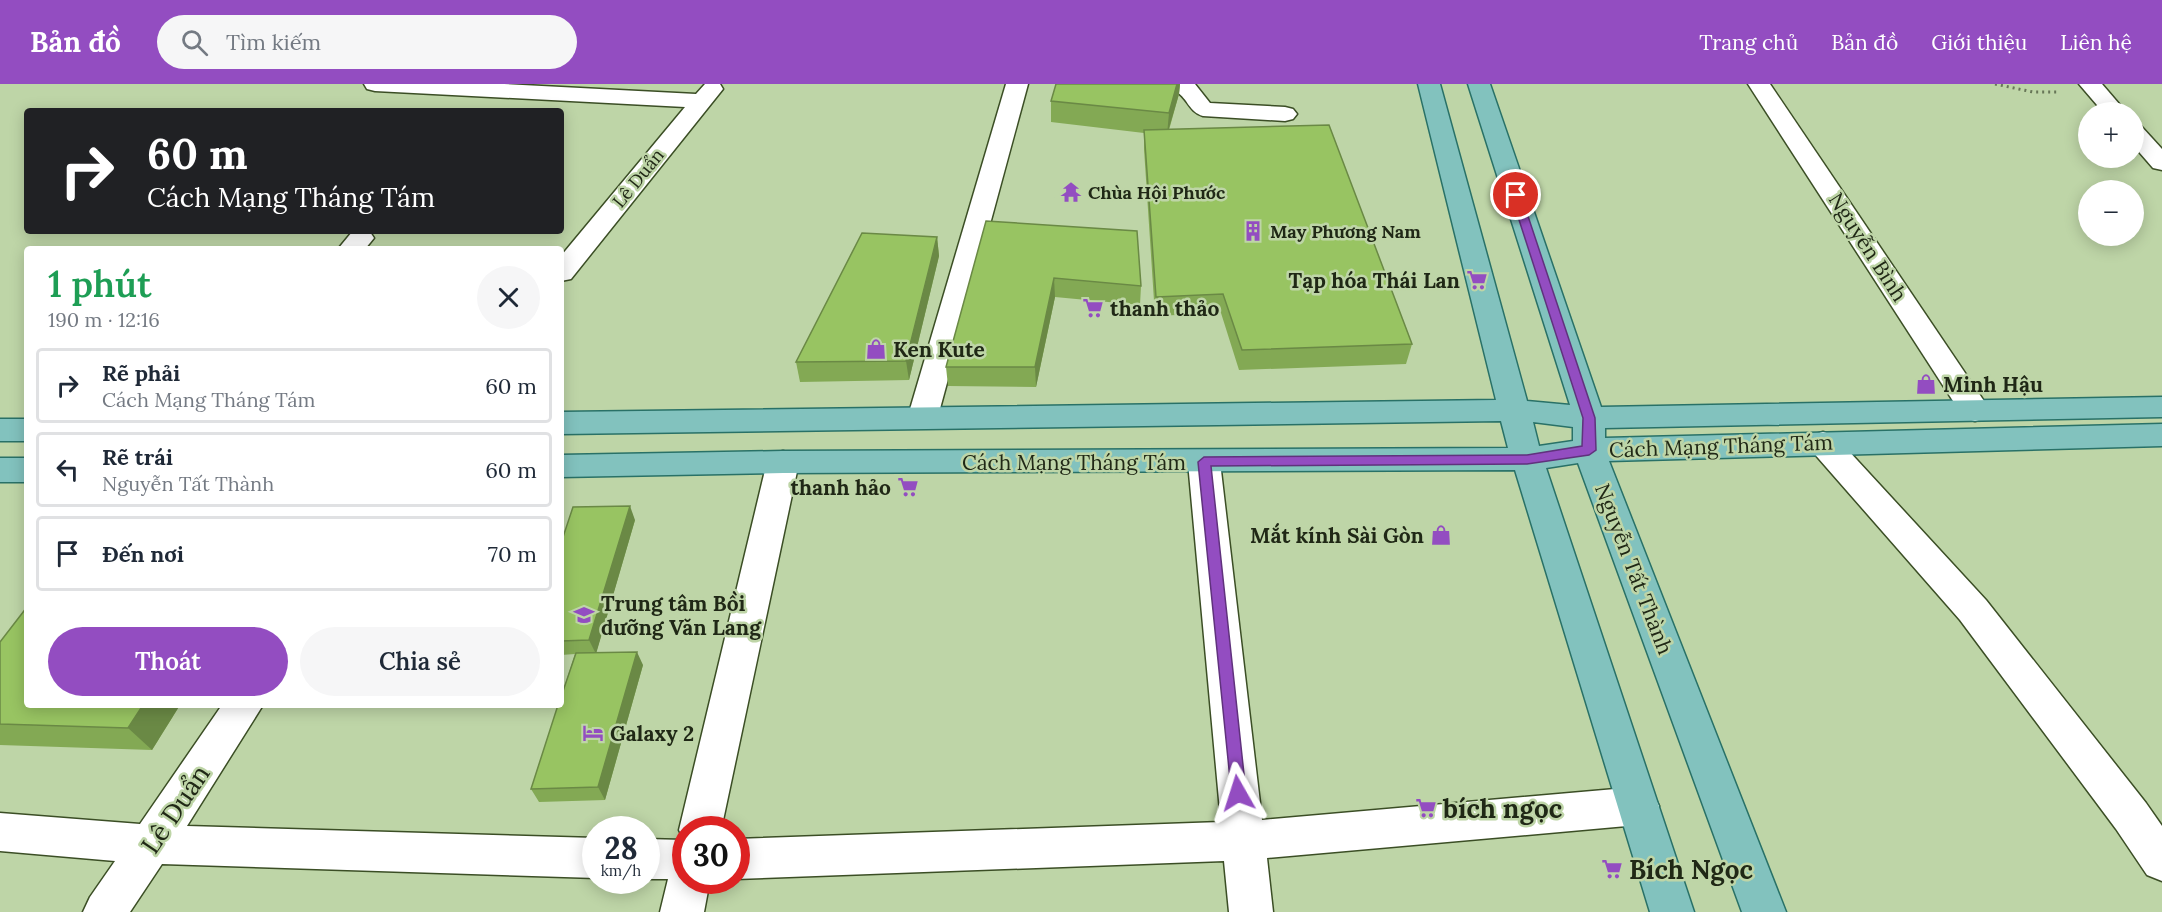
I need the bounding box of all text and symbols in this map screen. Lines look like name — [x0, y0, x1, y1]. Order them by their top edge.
search box — [157, 15, 577, 69]
text: Bản đồ — [30, 24, 121, 60]
icon: search — [178, 26, 211, 59]
text: Tìm kiếm — [226, 28, 321, 56]
text: Trang chủ — [1699, 29, 1798, 56]
text: Bản đồ — [1831, 29, 1898, 56]
text: Giới thiệu — [1931, 29, 2027, 56]
text: Liên hệ — [2060, 29, 2132, 56]
map controls — [2078, 102, 2144, 246]
button: + — [2078, 102, 2144, 168]
text: 60 m — [147, 127, 248, 181]
icon: right — [48, 132, 126, 210]
street label: Lê Duẩn — [607, 144, 669, 212]
pin — [1490, 169, 1541, 220]
icon: arrive — [1499, 178, 1532, 211]
text: Cách Mạng Tháng Tám — [147, 180, 435, 214]
temple icon: Chùa Hội Phước — [1059, 180, 1083, 204]
button: − — [2078, 180, 2144, 246]
place label: Chùa Hội Phước — [1088, 181, 1226, 204]
street label: Nguyễn Bình — [1823, 187, 1913, 307]
building icon: May Phương Nam — [1241, 219, 1265, 243]
place label: May Phương Nam — [1270, 220, 1421, 243]
text: 1 phút — [48, 261, 152, 307]
button: close — [477, 266, 540, 329]
place label: Tạp hóa Thái Lan — [1289, 267, 1460, 294]
supermarket icon: Tạp hóa Thái Lan — [1465, 268, 1489, 292]
place label: thanh thảo — [1110, 295, 1219, 322]
supermarket icon: thanh thảo — [1081, 296, 1105, 320]
text: 190 m · 12:16 — [48, 307, 160, 332]
place label: Ken Kute — [893, 336, 985, 363]
shop icon: Ken Kute — [864, 337, 888, 361]
text: Rẽ phải — [102, 359, 180, 387]
icon: right — [51, 369, 84, 402]
place label: Minh Hậu — [1943, 371, 2043, 398]
text: 60 m — [485, 372, 537, 400]
shop icon: Minh Hậu — [1914, 372, 1938, 396]
text: Cách Mạng Tháng Tám — [102, 387, 315, 412]
street label: Cách Mạng Tháng Tám — [1609, 429, 1834, 463]
text: Rẽ trái — [102, 443, 173, 471]
street label: Cách Mạng Tháng Tám — [962, 449, 1186, 476]
icon: left — [51, 453, 84, 486]
text: 60 m — [485, 456, 537, 484]
text: Nguyễn Tất Thành — [102, 471, 274, 496]
place label: thanh hảo — [790, 474, 891, 501]
supermarket icon: thanh hảo — [896, 475, 920, 499]
street label: Nguyễn Tất Thành — [1589, 480, 1679, 658]
place label: Mắt kính Sài Gòn — [1250, 522, 1424, 549]
shop icon: Mắt kính Sài Gòn — [1429, 523, 1453, 547]
icon: arrive — [51, 537, 84, 570]
text: Đến nơi — [102, 540, 184, 568]
text: 70 m — [488, 540, 537, 568]
place label: Trung tâm Bồi dưỡng Văn Lang — [601, 590, 762, 641]
school or university icon: Trung tâm Bồi dưỡng Văn Lang — [572, 603, 596, 627]
button: Thoát — [48, 627, 288, 696]
button: Chia sẻ — [300, 627, 540, 696]
place label: Galaxy 2 — [610, 720, 694, 747]
hotel icon: Galaxy 2 — [581, 721, 605, 745]
street label: Lê Duẩn — [133, 758, 217, 860]
position arrow — [1206, 761, 1270, 825]
place label: bích ngọc — [1442, 792, 1563, 825]
supermarket icon: bích ngọc — [1414, 796, 1438, 820]
speed limit sign: 30 — [672, 816, 750, 894]
text: 28 — [604, 829, 638, 867]
place label: Bích Ngọc — [1629, 853, 1753, 886]
supermarket icon: Bích Ngọc — [1600, 857, 1624, 881]
text: km/h — [601, 861, 641, 880]

